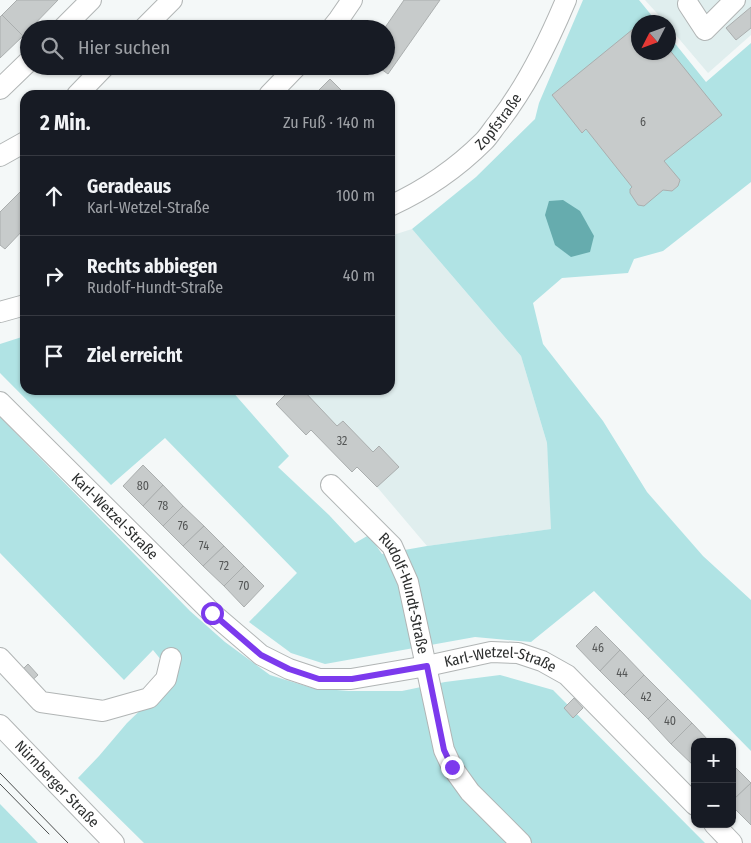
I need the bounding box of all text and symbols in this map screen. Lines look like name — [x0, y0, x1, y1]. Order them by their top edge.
north arrow — [631, 15, 676, 60]
search box — [20, 20, 395, 75]
icon: search — [38, 34, 66, 62]
text: Hier suchen — [78, 36, 170, 59]
street label: Zopfstraße — [471, 90, 525, 154]
text: 2 Min. — [40, 110, 90, 136]
text: Zu Fuß · 140 m — [283, 113, 375, 132]
house number: 6 — [640, 115, 646, 129]
text: Geradeaus — [87, 175, 171, 198]
icon: ahead — [40, 182, 68, 210]
text: 100 m — [336, 186, 375, 205]
text: Karl-Wetzel-Straße — [87, 198, 210, 217]
text: Rechts abbiegen — [87, 255, 217, 278]
icon: right — [40, 262, 68, 290]
text: 40 m — [343, 266, 375, 285]
text: Rudolf-Hundt-Straße — [87, 278, 223, 297]
icon: arrive — [40, 342, 68, 370]
text: Ziel erreicht — [87, 344, 183, 367]
house number: 32 — [337, 434, 347, 448]
street label: Karl-Wetzel-Straße — [68, 469, 162, 563]
house number: 80 — [137, 479, 149, 493]
house number: 78 — [158, 499, 168, 513]
house number: 76 — [178, 519, 188, 533]
street label: Rudolf-Hundt-Straße — [375, 529, 432, 656]
house number: 74 — [199, 539, 209, 553]
house number: 72 — [219, 559, 229, 573]
house number: 70 — [239, 579, 249, 593]
route start — [201, 602, 224, 625]
house number: 46 — [592, 641, 604, 655]
street label: Karl-Wetzel-Straße — [442, 643, 560, 676]
house number: 44 — [616, 666, 628, 680]
house number: 42 — [641, 690, 651, 704]
house number: 40 — [664, 714, 676, 728]
street label: Nürnberger Straße — [11, 737, 103, 831]
map controls — [691, 738, 736, 828]
button: + — [691, 738, 736, 783]
route end — [441, 756, 464, 779]
button: − — [691, 783, 736, 828]

